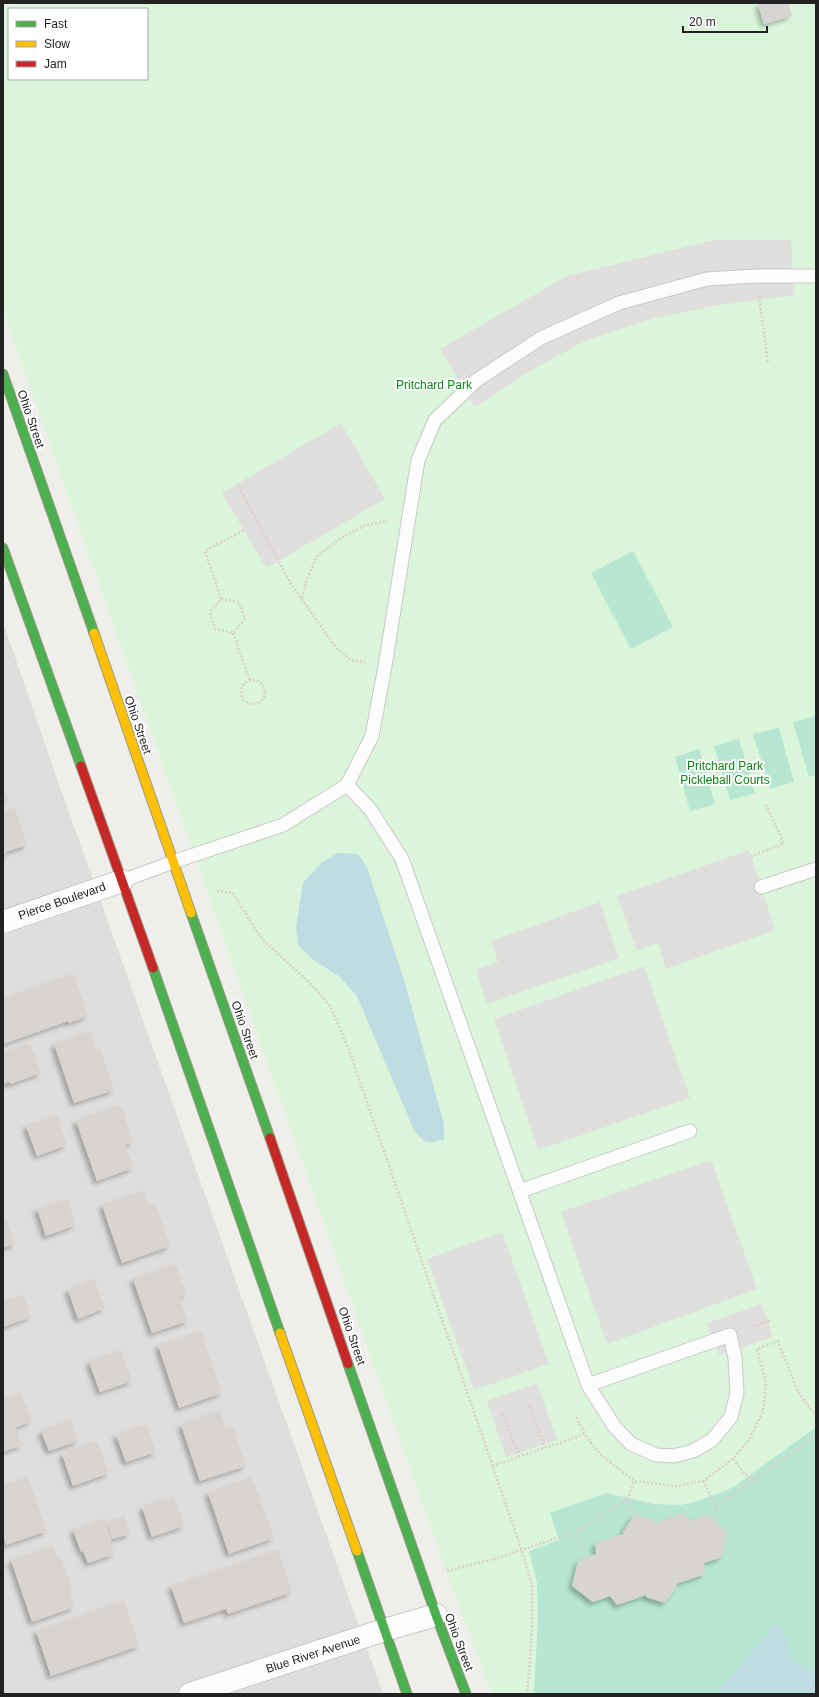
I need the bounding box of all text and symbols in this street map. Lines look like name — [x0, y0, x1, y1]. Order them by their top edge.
legend — [8, 8, 148, 80]
scale bar — [683, 8, 767, 34]
text: 20 m — [689, 15, 716, 29]
text: Fast — [44, 17, 68, 31]
text: Slow — [44, 37, 70, 51]
text: Jam — [44, 57, 67, 71]
park label: Pritchard Park — [396, 378, 473, 392]
street label: Ohio Street — [14, 388, 48, 451]
street label: Ohio Street — [121, 694, 155, 757]
park label: Pritchard Park Pickleball Courts — [680, 759, 770, 787]
street label: Pierce Boulevard — [17, 880, 107, 922]
street label: Ohio Street — [228, 999, 262, 1062]
street label: Ohio Street — [335, 1305, 369, 1368]
street label: Ohio Street — [442, 1611, 477, 1673]
street label: Blue River Avenue — [264, 1632, 362, 1676]

